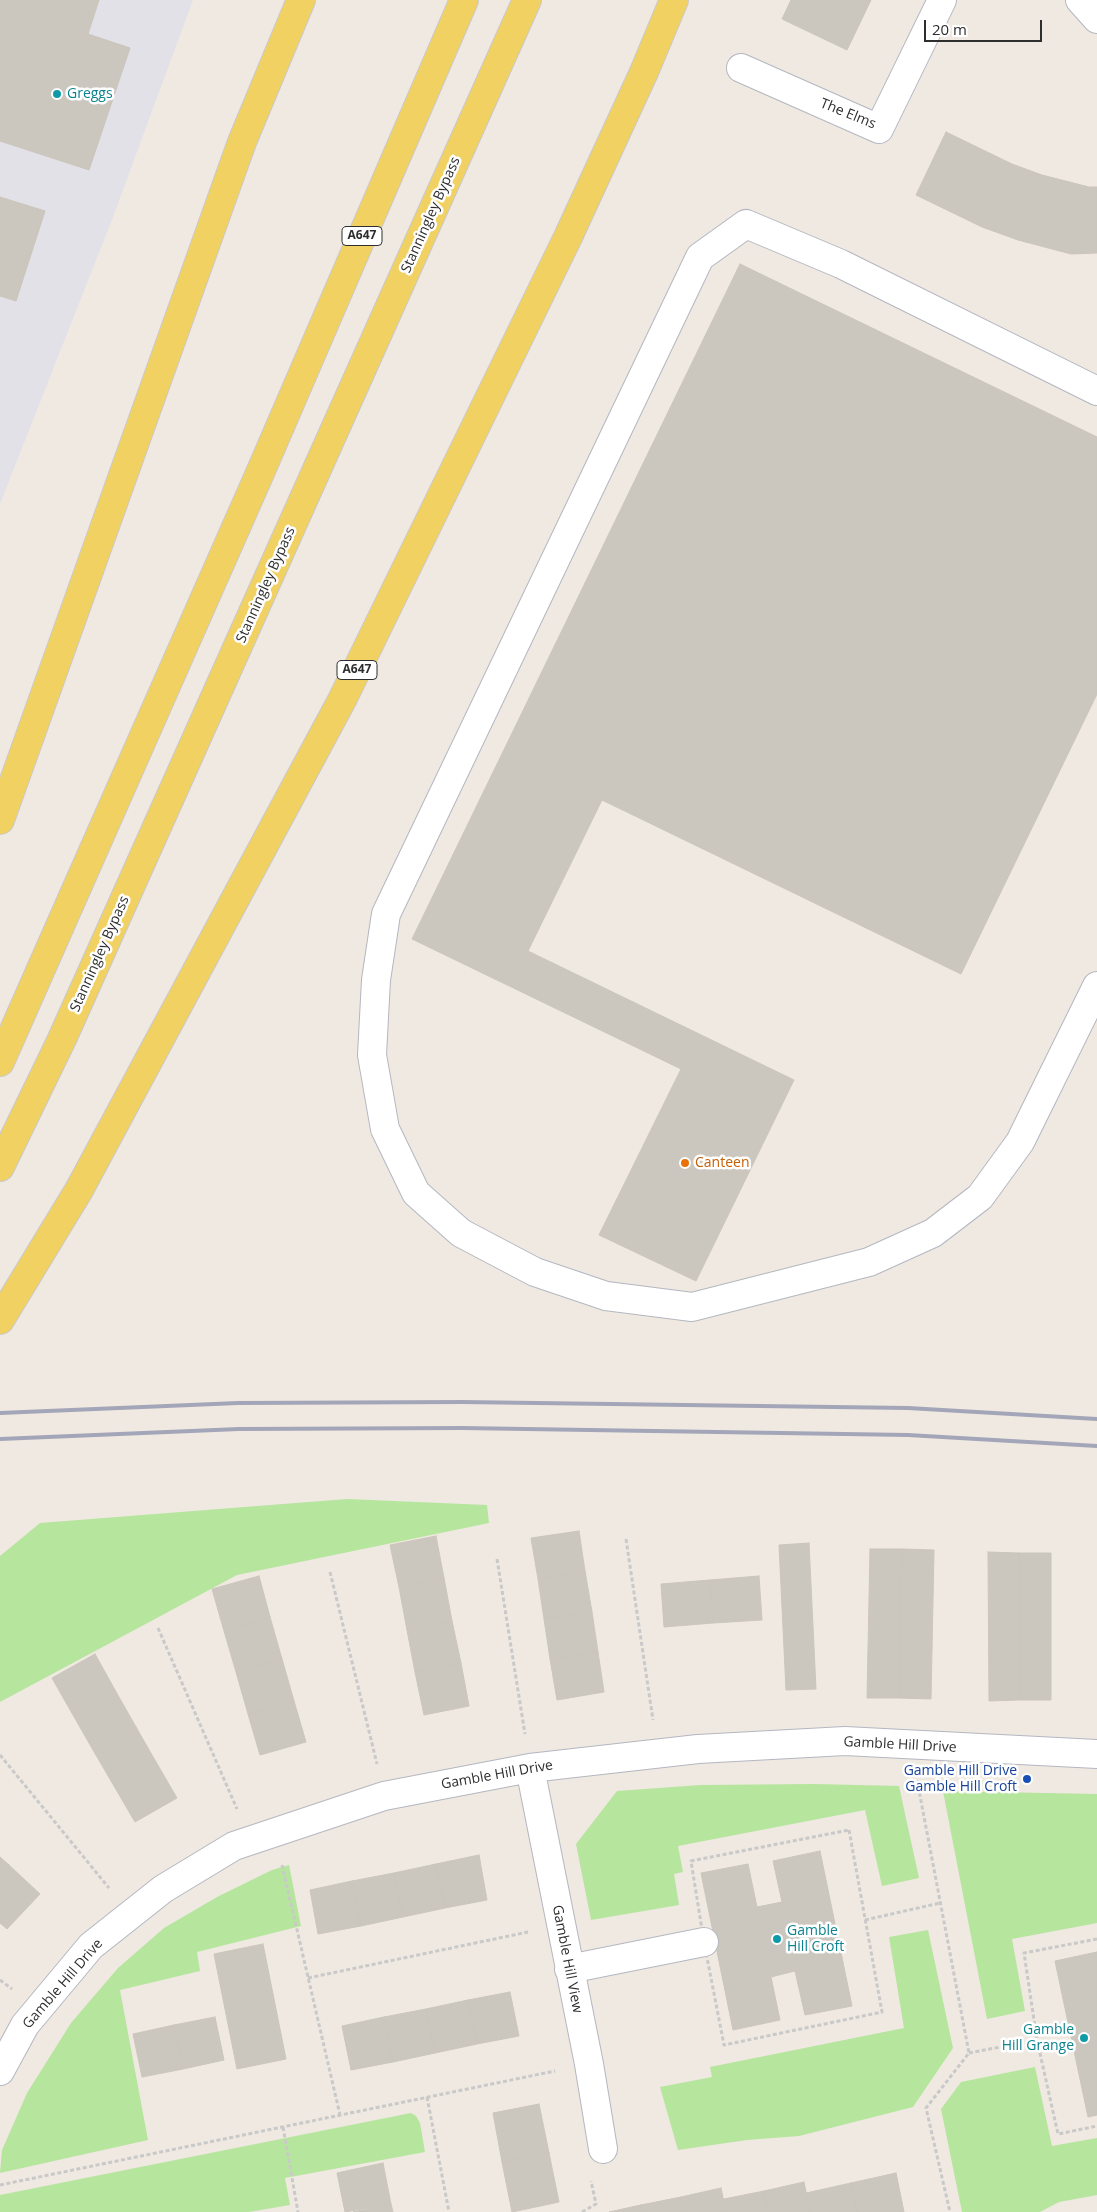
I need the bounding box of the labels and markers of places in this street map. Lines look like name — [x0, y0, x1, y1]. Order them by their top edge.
place label: Greggs — [67, 86, 113, 102]
marker: Greggs — [51, 88, 63, 100]
place label: Canteen — [695, 1155, 749, 1171]
marker: Canteen — [679, 1157, 691, 1169]
place label: Gamble Hill Drive Gamble Hill Croft — [904, 1763, 1017, 1795]
marker: Gamble Hill Drive Gamble Hill Croft — [1021, 1773, 1033, 1785]
place label: Gamble Hill Croft — [787, 1923, 844, 1955]
marker: Gamble Hill Croft — [771, 1933, 783, 1945]
place label: Gamble Hill Grange — [1002, 2022, 1074, 2054]
marker: Gamble Hill Grange — [1078, 2032, 1090, 2044]

